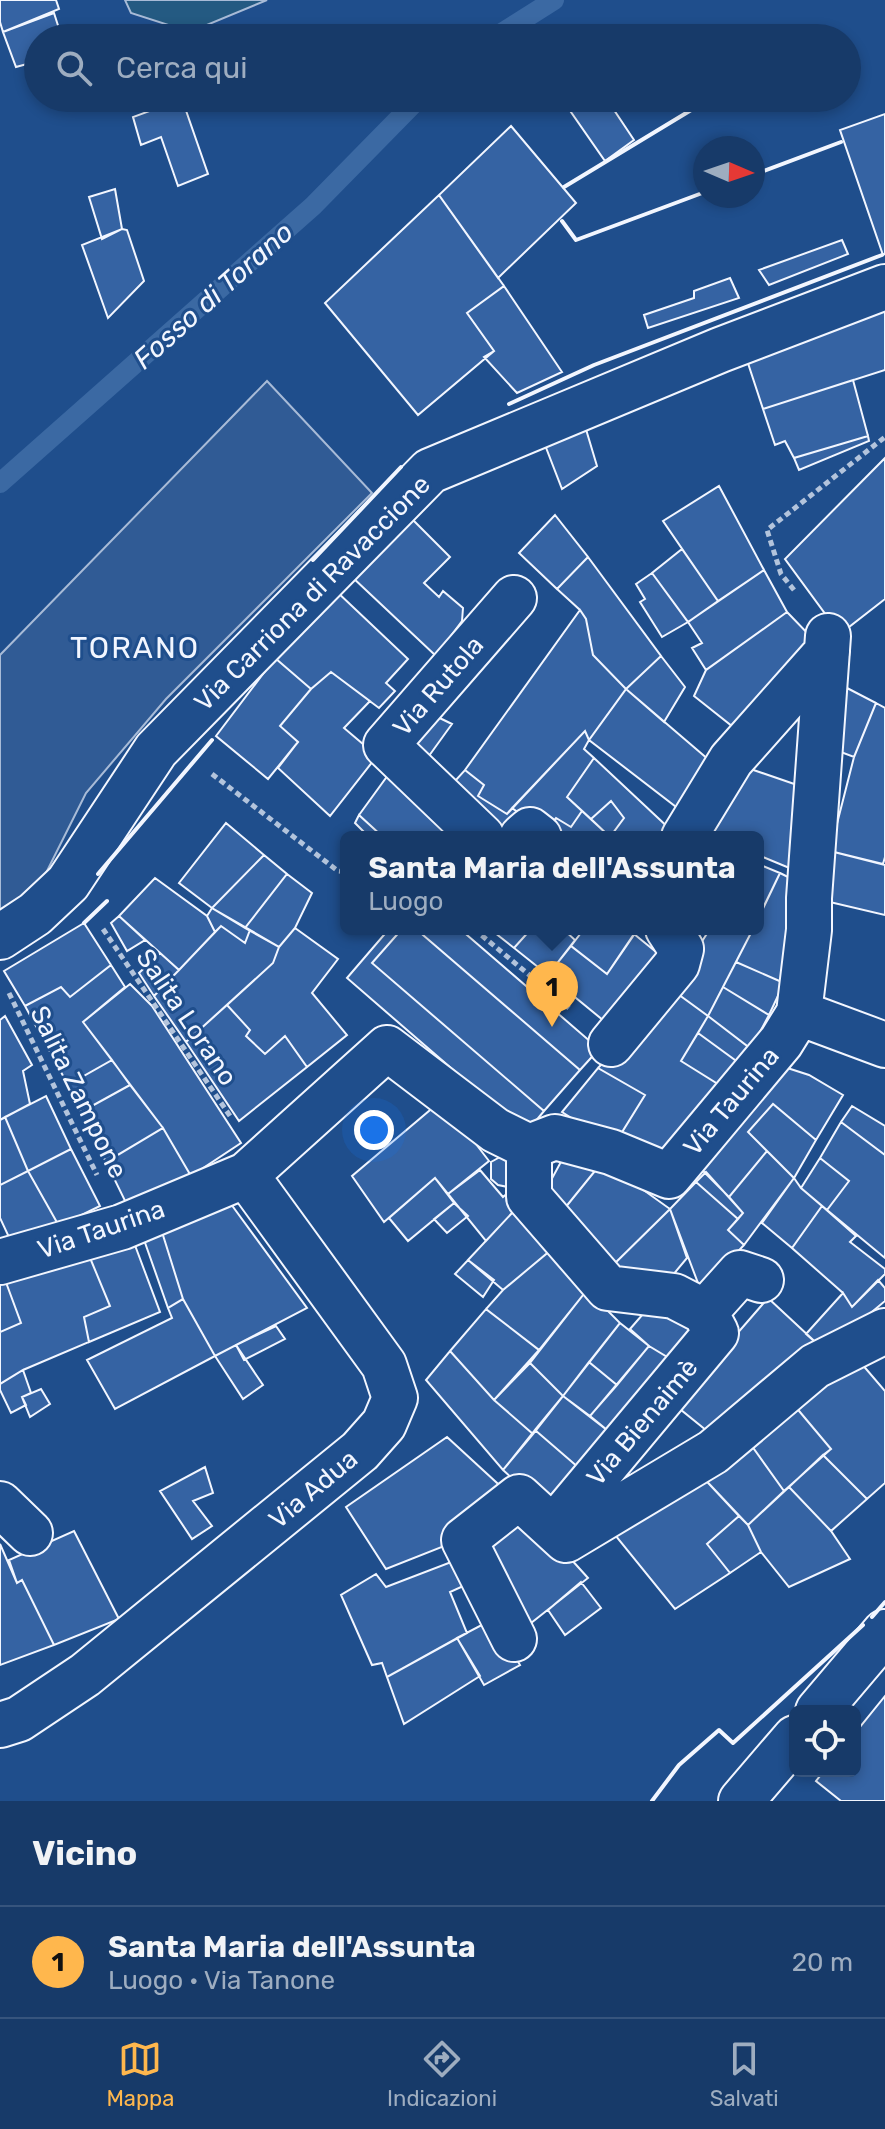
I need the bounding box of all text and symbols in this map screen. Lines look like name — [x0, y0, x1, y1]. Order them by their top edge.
search box — [24, 24, 861, 112]
icon: search — [52, 46, 96, 90]
text: Cerca qui — [116, 50, 248, 86]
north arrow — [693, 136, 765, 208]
water label: Fosso di Torano — [127, 215, 300, 376]
street label: Via Carriona di Ravaccione — [188, 469, 437, 718]
district label: TORANO — [70, 630, 200, 666]
street label: Via Rutola — [387, 630, 490, 743]
popup — [340, 831, 764, 935]
text: Santa Maria dell'Assunta — [368, 850, 736, 886]
text: Luogo — [368, 886, 443, 917]
street label: Salita Lorano — [130, 943, 244, 1091]
pin: 1 — [526, 961, 578, 1027]
street label: Salita Zampone — [23, 1001, 134, 1183]
street label: Via Taurina — [677, 1041, 786, 1162]
your location — [354, 1110, 394, 1150]
street label: Via Taurina — [34, 1193, 169, 1266]
street label: Via Bienaimè — [580, 1353, 704, 1492]
street label: Via Adua — [263, 1443, 364, 1535]
map controls — [789, 1705, 861, 1777]
button: locate — [789, 1705, 861, 1777]
text: Vicino — [32, 1833, 137, 1874]
text: Santa Maria dell'Assunta — [108, 1929, 476, 1965]
text: 1 — [52, 1947, 64, 1978]
text: 20 m — [792, 1947, 853, 1978]
text: Luogo · Via Tanone — [108, 1965, 335, 1996]
tab: Mappa — [106, 2037, 174, 2112]
tab: Indicazioni — [387, 2037, 497, 2112]
tab: Salvati — [710, 2037, 779, 2112]

